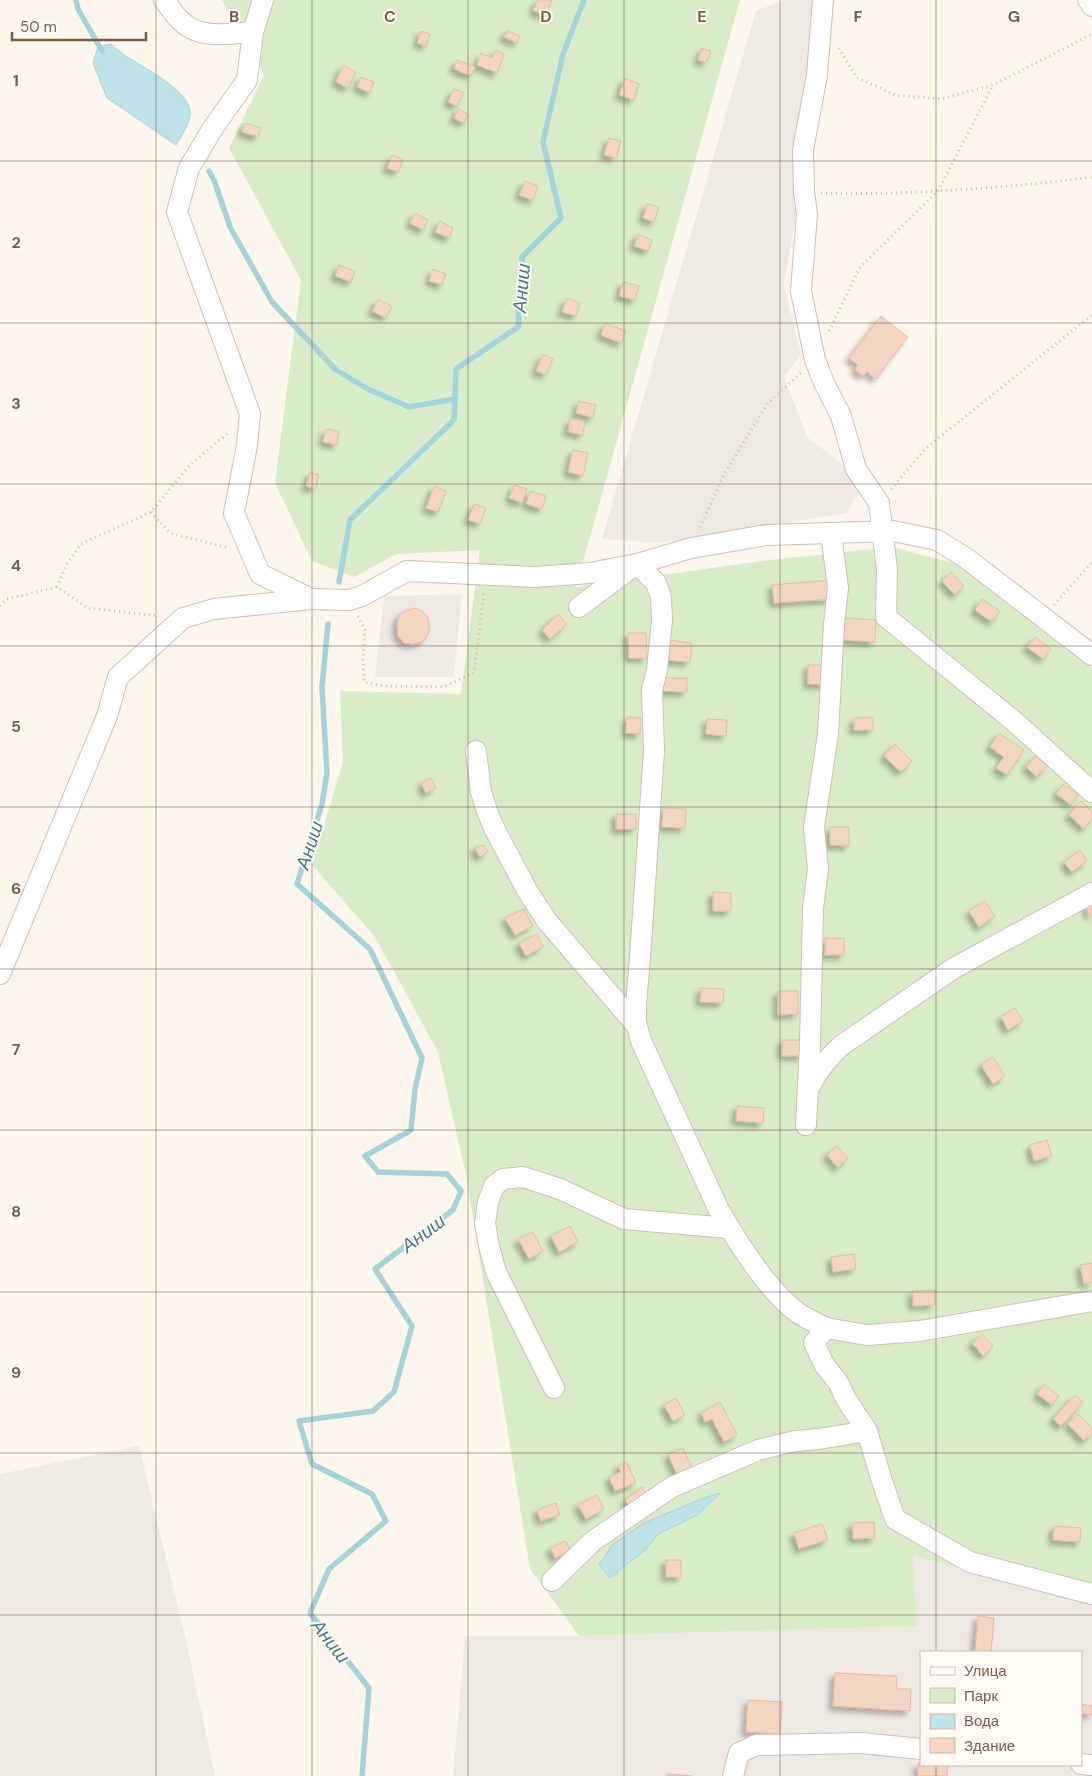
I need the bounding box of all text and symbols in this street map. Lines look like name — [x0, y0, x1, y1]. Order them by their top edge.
text: B — [229, 6, 239, 27]
text: C — [384, 6, 396, 27]
text: D — [540, 6, 552, 27]
text: E — [697, 6, 707, 27]
text: F — [854, 6, 863, 27]
text: G — [1008, 6, 1020, 27]
scale bar — [12, 10, 146, 42]
text: 50 m — [20, 17, 57, 37]
text: 1 — [13, 70, 19, 91]
text: 2 — [11, 232, 21, 253]
water label: Аниш — [507, 262, 536, 315]
text: 3 — [11, 393, 21, 414]
text: 4 — [11, 555, 21, 576]
text: 5 — [11, 716, 21, 737]
water label: Аниш — [290, 818, 329, 873]
text: 6 — [11, 878, 21, 899]
text: 7 — [12, 1039, 21, 1060]
text: 8 — [11, 1201, 21, 1222]
water label: Аниш — [395, 1208, 451, 1259]
text: 9 — [11, 1362, 21, 1383]
water label: Аниш — [305, 1613, 356, 1669]
legend — [920, 1651, 1082, 1766]
text: Улица — [964, 1661, 1007, 1681]
text: Парк — [964, 1686, 998, 1706]
text: Вода — [964, 1711, 1000, 1731]
text: Здание — [964, 1736, 1015, 1756]

